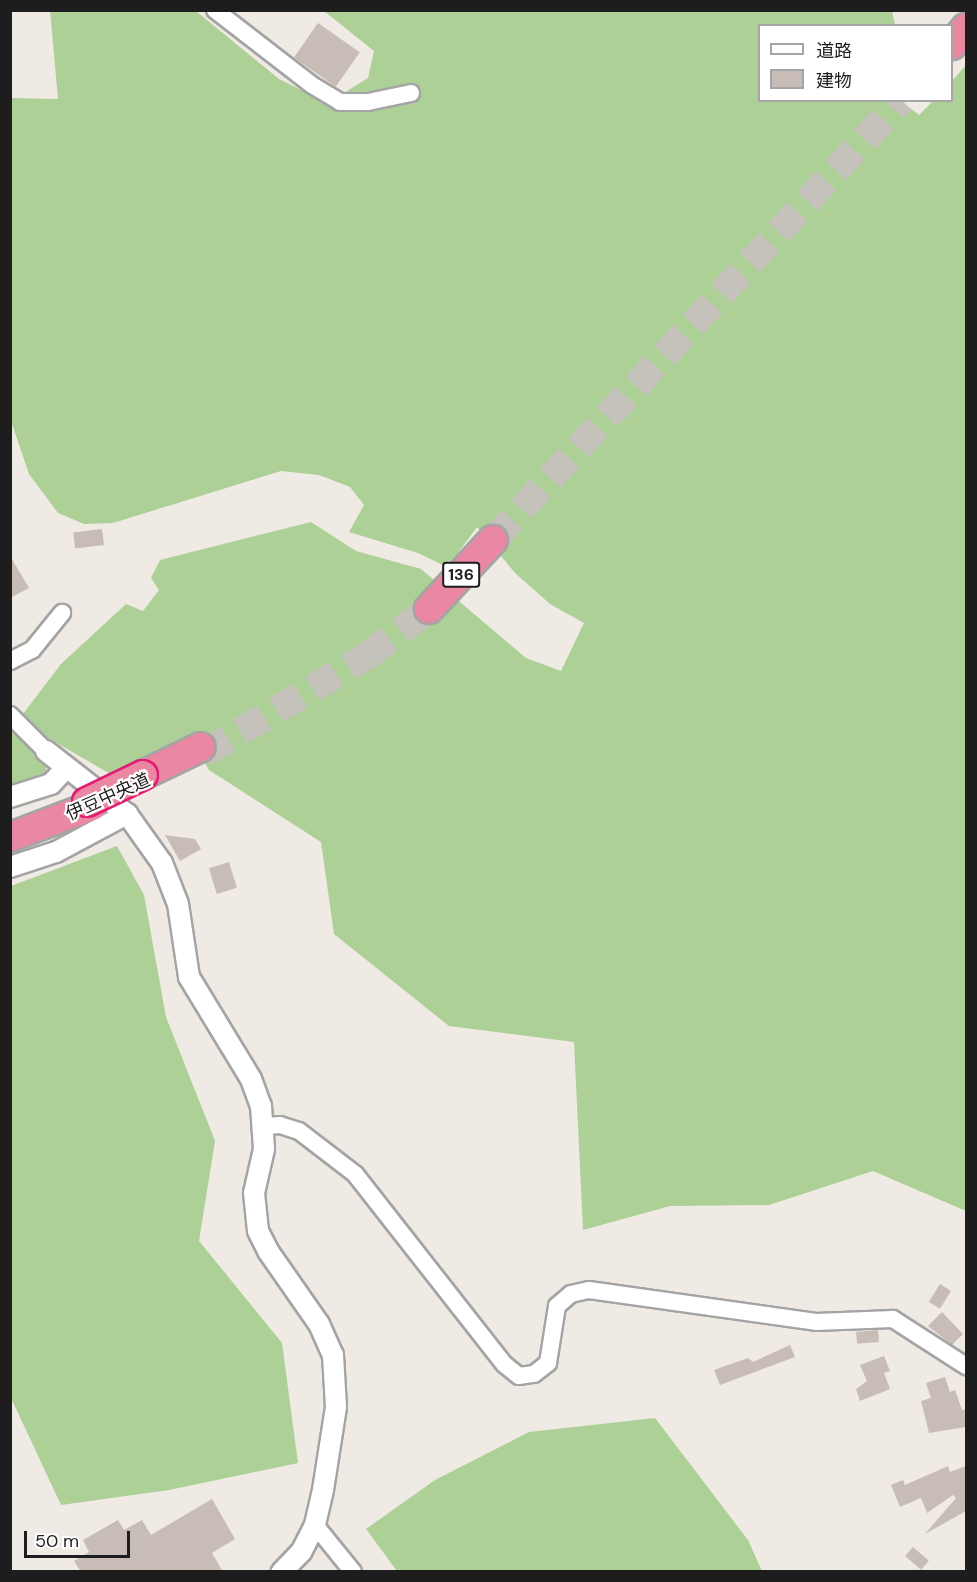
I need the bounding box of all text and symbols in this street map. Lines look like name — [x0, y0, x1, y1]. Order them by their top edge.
legend — [758, 24, 953, 102]
text: 道路 — [816, 39, 852, 63]
text: 建物 — [816, 69, 852, 93]
road number: 136 — [442, 562, 480, 588]
street label: 伊豆中央道 — [62, 769, 154, 825]
scale bar — [27, 1519, 134, 1557]
text: 50 m — [35, 1529, 79, 1553]

